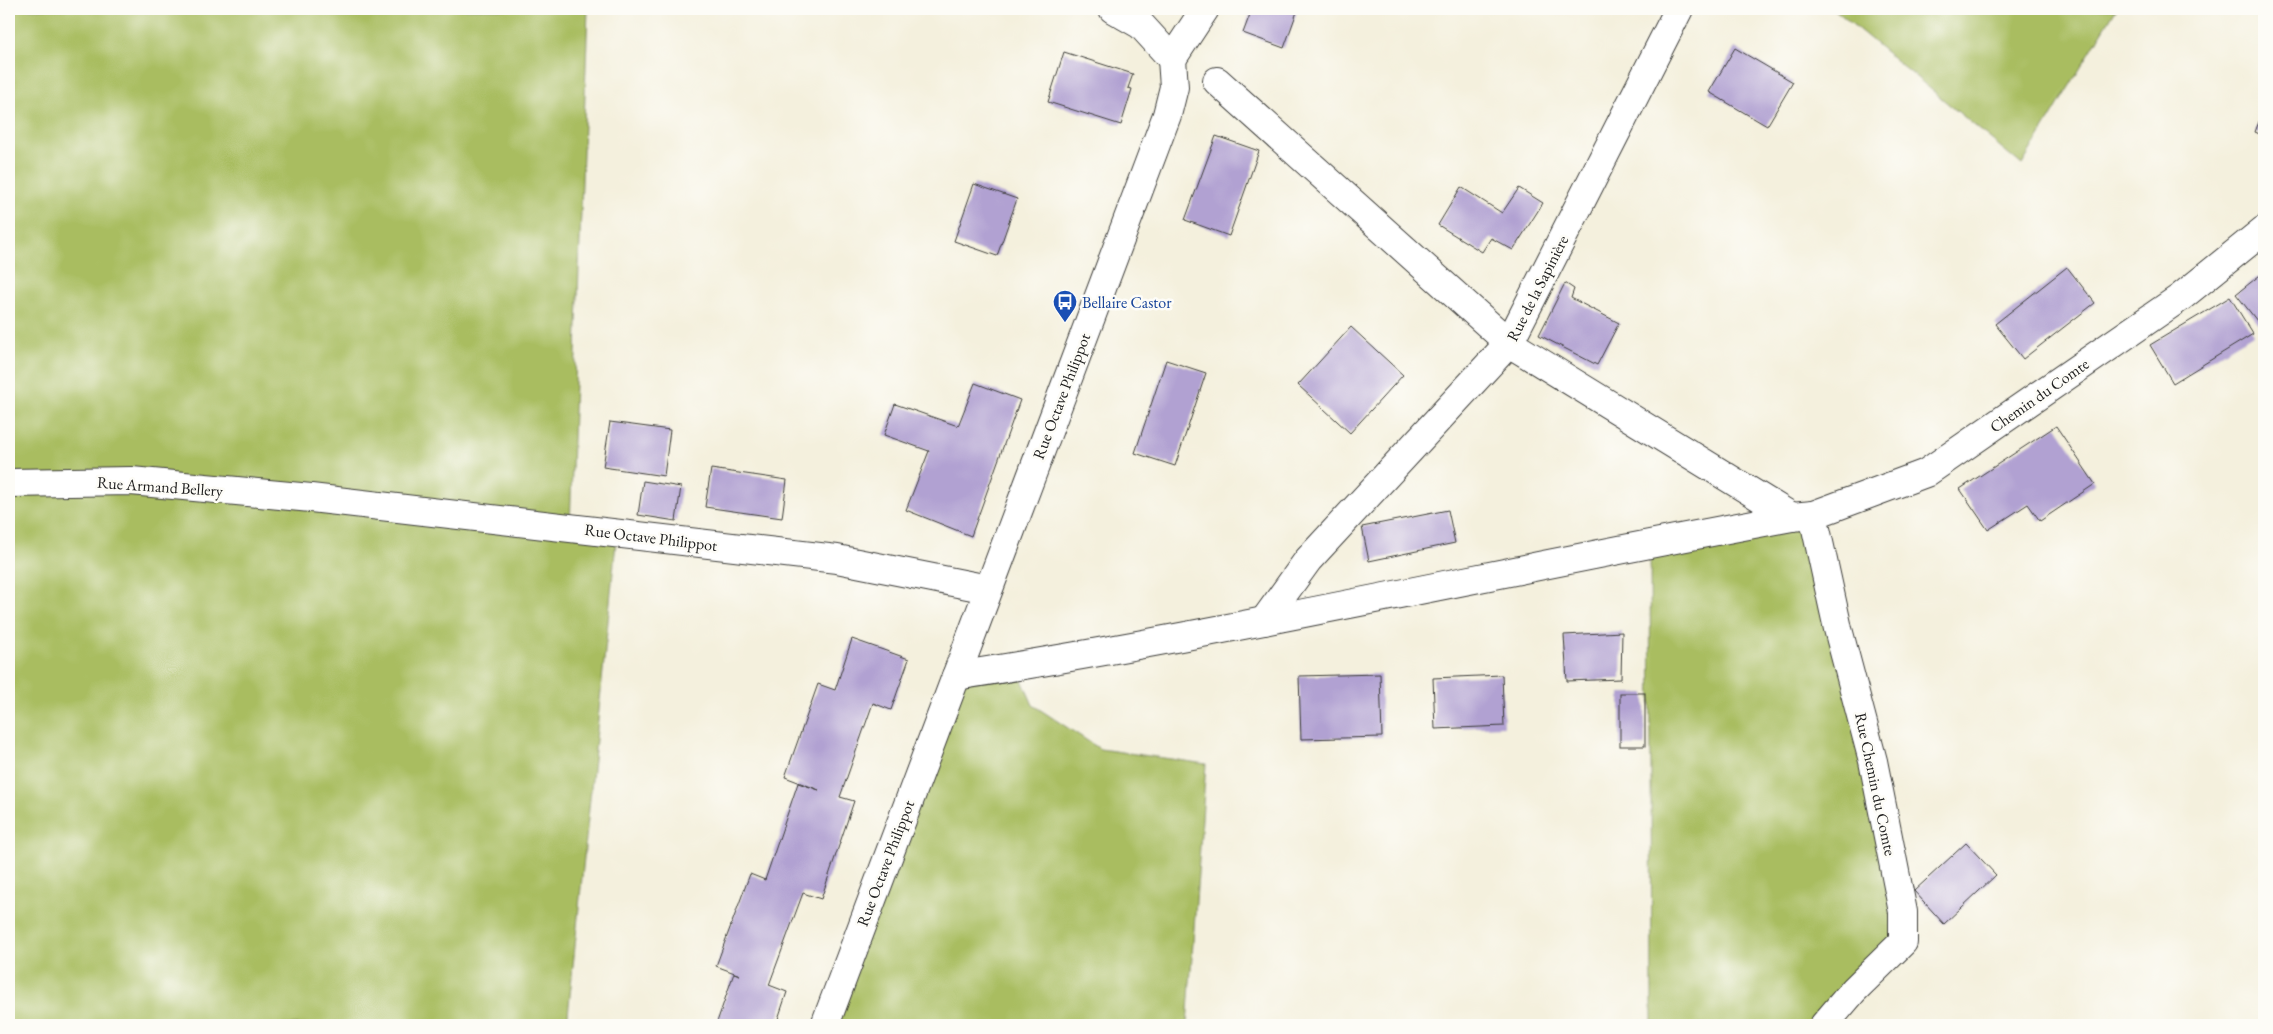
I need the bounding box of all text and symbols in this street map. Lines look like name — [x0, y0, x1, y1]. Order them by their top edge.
street label: Rue de la Sapinière — [1502, 232, 1573, 345]
bus stop icon: Bellaire Castor — [1052, 289, 1078, 323]
place label: Bellaire Castor — [1082, 292, 1172, 313]
street label: Rue Octave Philippot — [1028, 330, 1095, 462]
street label: Chemin du Comte — [1986, 353, 2093, 437]
street label: Rue Armand Bellery — [96, 472, 225, 501]
street label: Rue Octave Philippot — [583, 519, 718, 556]
street label: Rue Chemin du Comte — [1850, 711, 1901, 858]
street label: Rue Octave Philippot — [852, 797, 919, 929]

